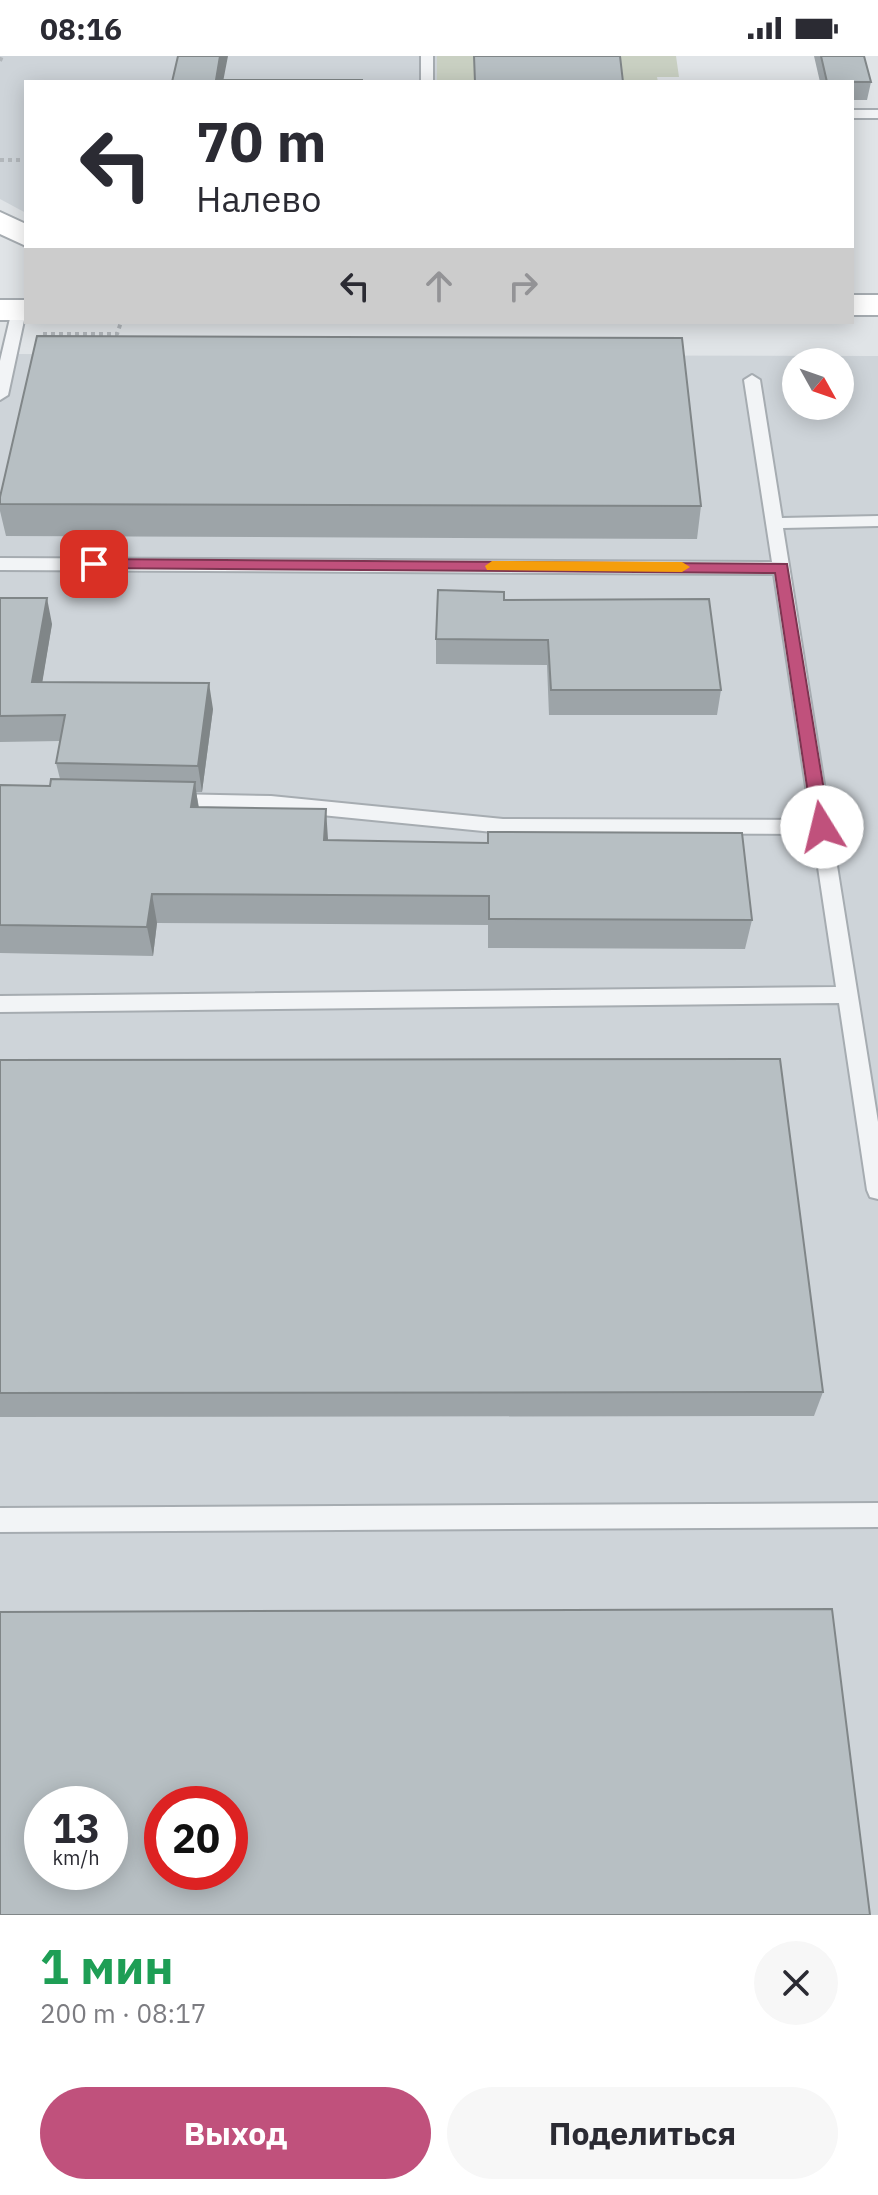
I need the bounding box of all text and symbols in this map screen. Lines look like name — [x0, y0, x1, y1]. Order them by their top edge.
text: 08:16 — [40, 9, 122, 48]
text: 70 m — [196, 105, 326, 177]
icon: left — [64, 112, 168, 216]
text: Налево — [196, 175, 321, 222]
icon: left — [333, 264, 377, 308]
icon: ahead — [417, 264, 461, 308]
icon: right — [501, 264, 545, 308]
north arrow — [782, 348, 854, 420]
map controls — [782, 348, 854, 420]
pin — [60, 530, 128, 598]
icon: arrive — [72, 542, 116, 586]
position arrow — [780, 785, 864, 869]
speed limit sign: 20 — [144, 1786, 248, 1890]
text: 13 — [52, 1802, 100, 1854]
text: km/h — [52, 1844, 100, 1871]
text: 1 мин — [40, 1935, 174, 1997]
button: close — [754, 1941, 838, 2025]
text: 200 m · 08:17 — [40, 1996, 206, 2030]
button: Выход — [40, 2087, 431, 2179]
button: Поделиться — [447, 2087, 838, 2179]

